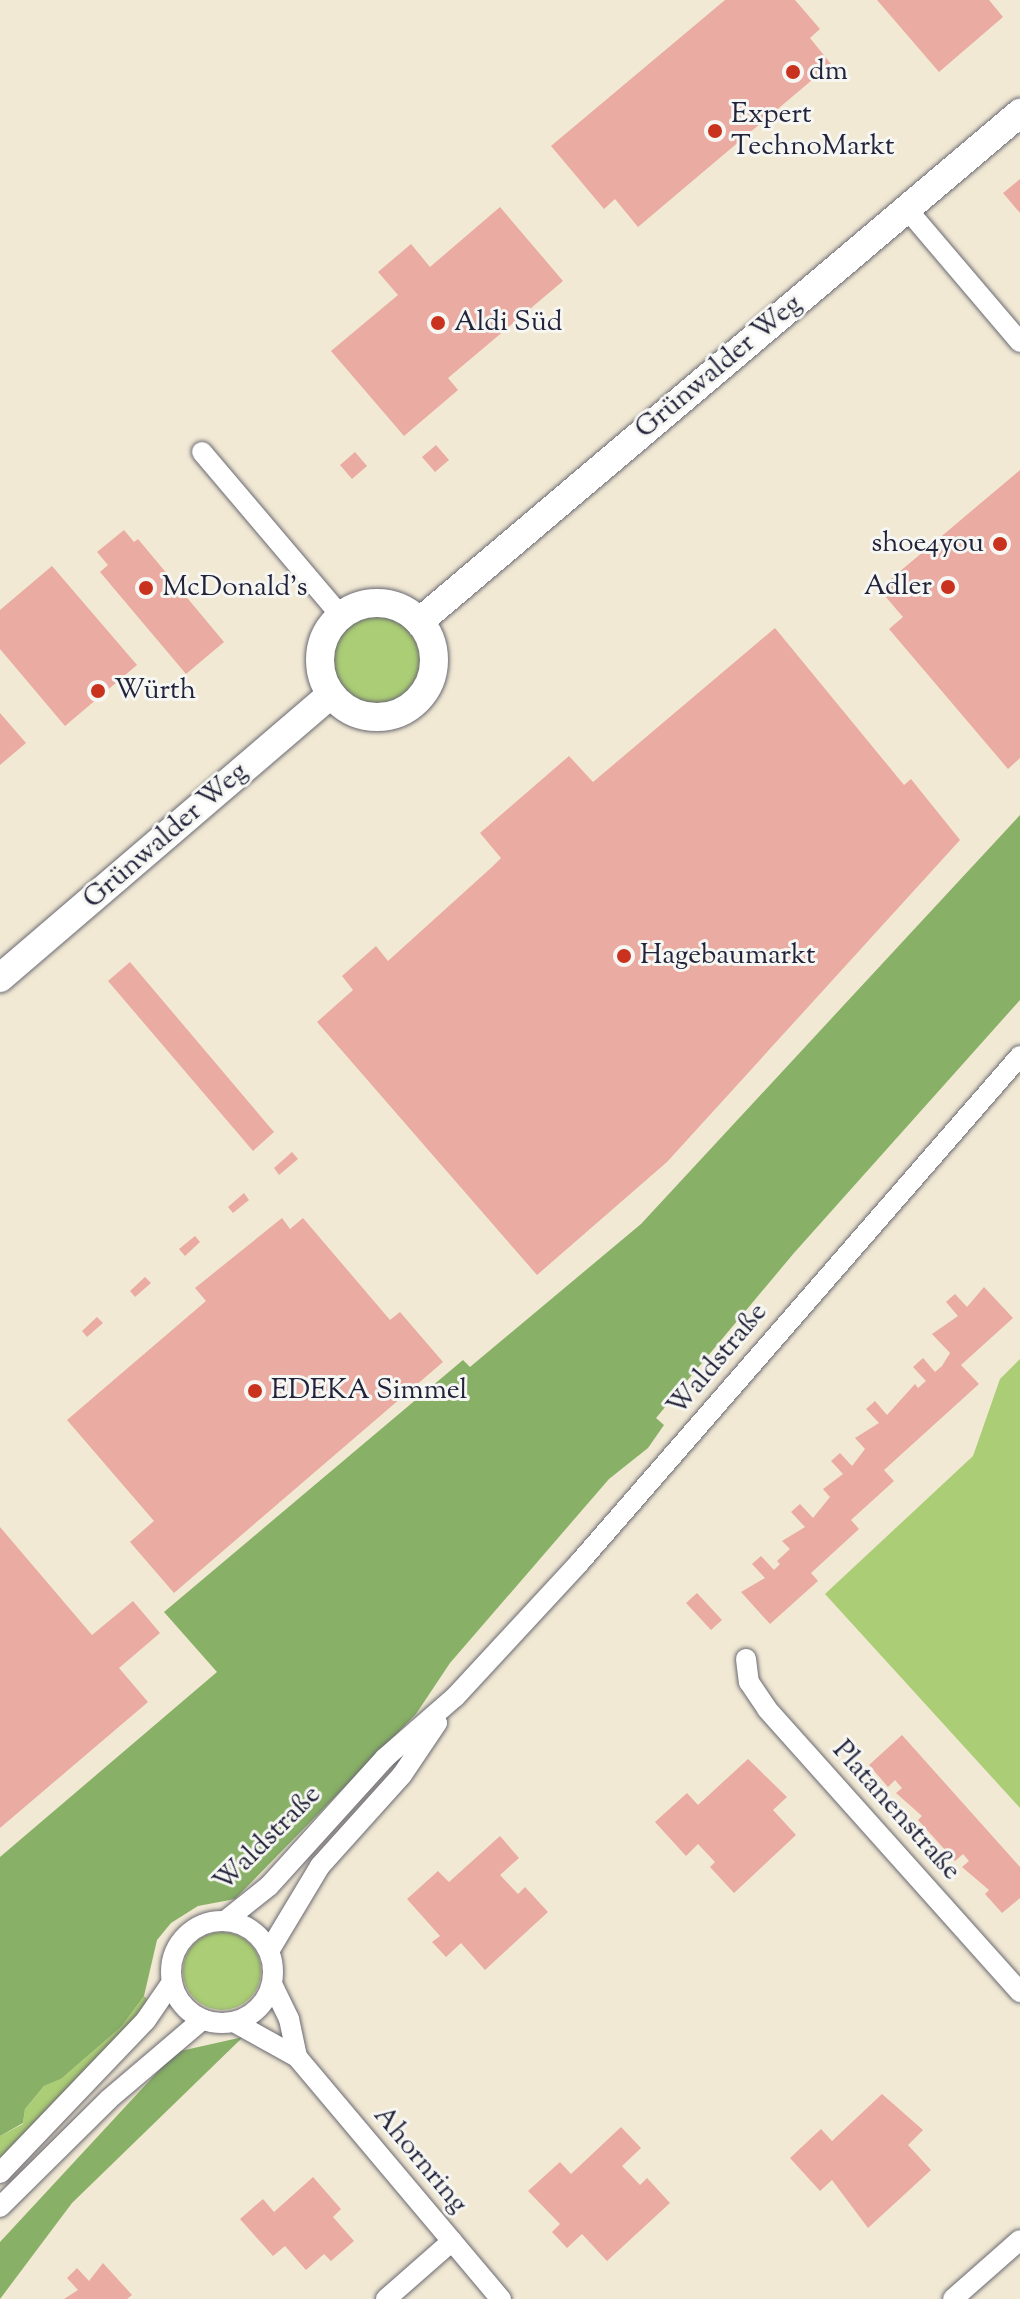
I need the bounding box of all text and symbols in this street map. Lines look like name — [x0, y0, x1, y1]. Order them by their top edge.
place label: dm — [809, 55, 848, 89]
marker: dm — [784, 63, 802, 81]
place label: Expert TechnoMarkt — [731, 98, 895, 164]
marker: Expert TechnoMarkt — [706, 122, 724, 140]
street label: Grünwalder Weg — [629, 288, 809, 446]
place label: Aldi Süd — [454, 306, 563, 340]
marker: Aldi Süd — [429, 314, 447, 332]
place label: shoe4you — [871, 527, 984, 561]
marker: shoe4you — [991, 535, 1009, 553]
place label: Adler — [864, 570, 932, 604]
place label: McDonald's — [162, 571, 308, 605]
marker: Adler — [939, 578, 957, 596]
marker: McDonald's — [137, 579, 155, 597]
place label: Würth — [114, 674, 196, 708]
marker: Würth — [89, 682, 107, 700]
street label: Grünwalder Weg — [77, 755, 255, 917]
place label: Hagebaumarkt — [640, 939, 816, 973]
marker: Hagebaumarkt — [615, 947, 633, 965]
street label: Waldstraße — [661, 1297, 775, 1423]
place label: EDEKA Simmel — [271, 1374, 467, 1408]
marker: EDEKA Simmel — [246, 1382, 264, 1400]
street label: Platanenstraße — [825, 1734, 967, 1888]
street label: Waldstraße — [208, 1779, 328, 1899]
street label: Ahornring — [366, 2100, 474, 2220]

